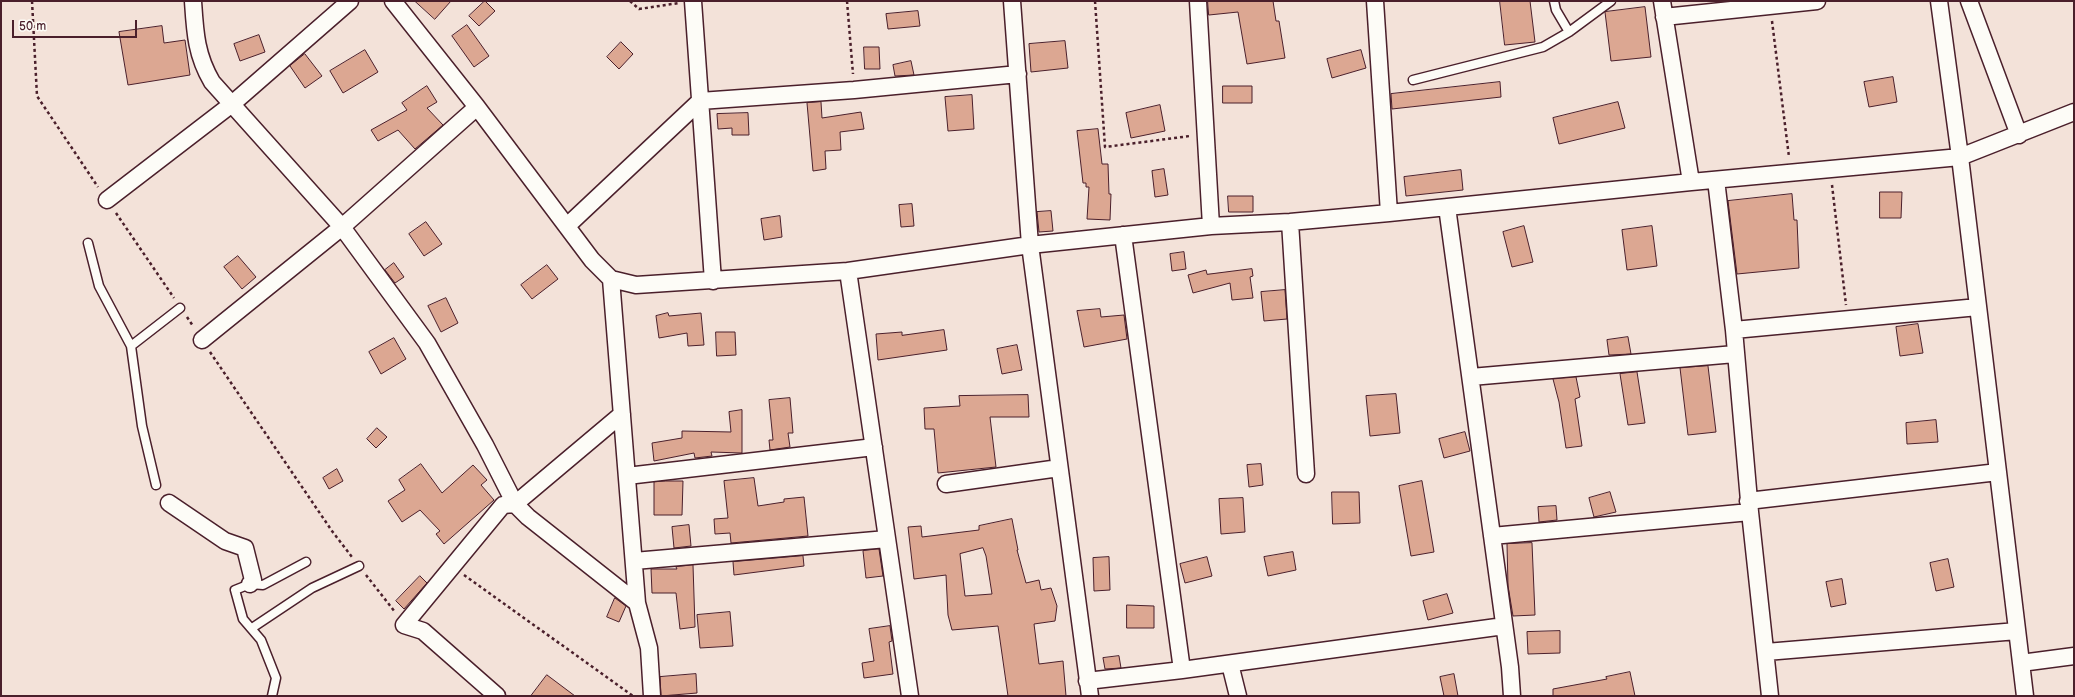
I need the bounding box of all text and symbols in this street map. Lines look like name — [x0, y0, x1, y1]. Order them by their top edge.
scale bar — [14, 12, 139, 38]
text: 50 m — [19, 19, 46, 34]

